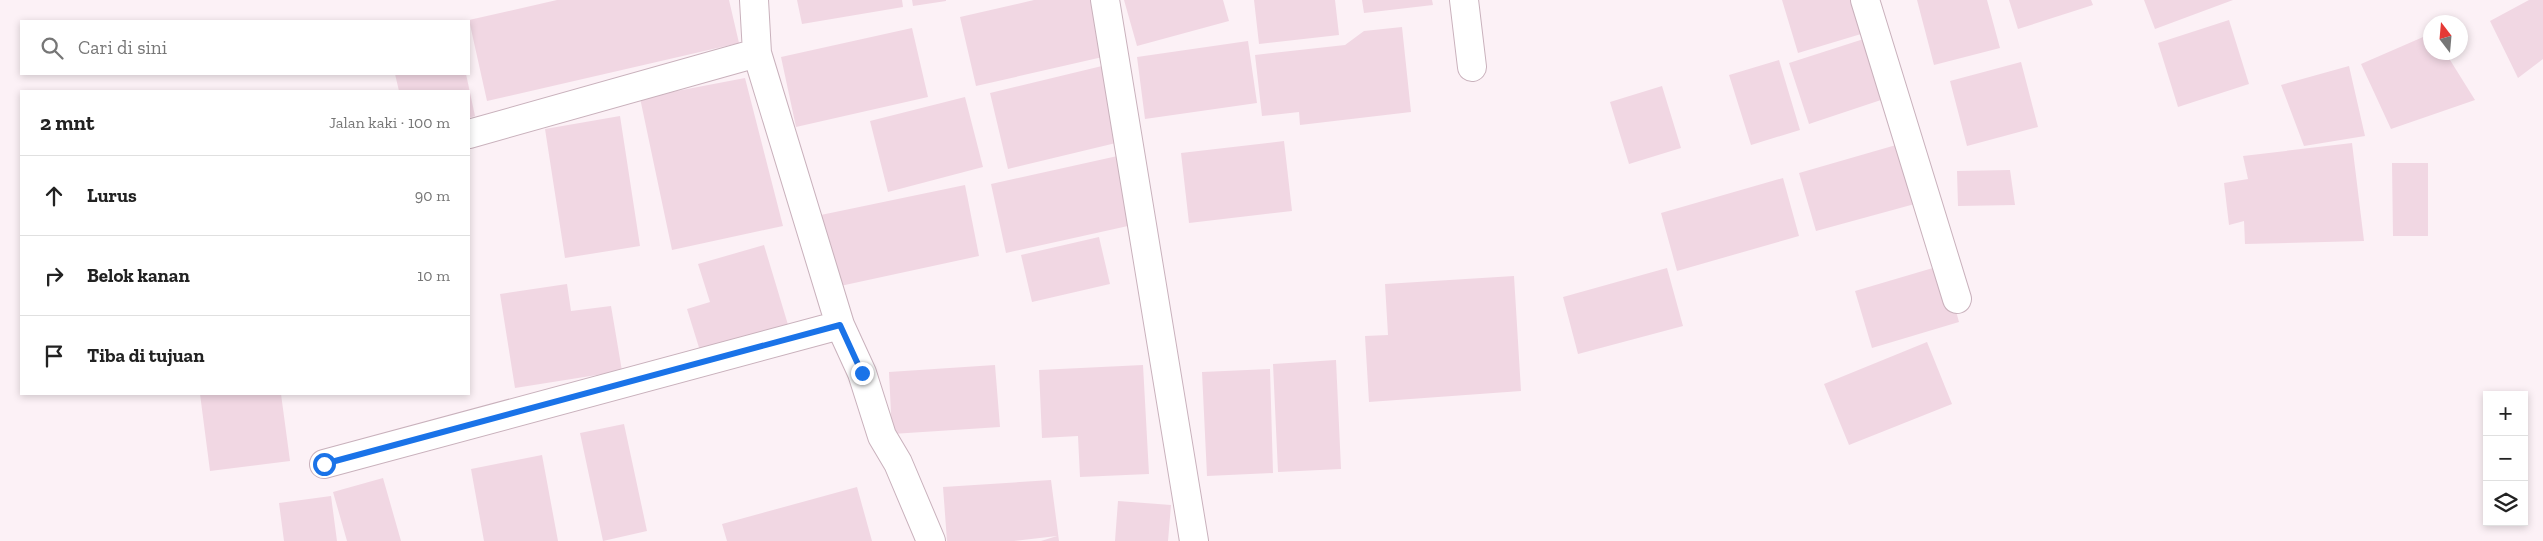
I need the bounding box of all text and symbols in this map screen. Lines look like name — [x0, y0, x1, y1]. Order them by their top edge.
north arrow — [2423, 15, 2468, 60]
search box — [20, 20, 470, 75]
icon: search — [38, 34, 66, 62]
text: Cari di sini — [78, 36, 167, 59]
text: 2 mnt — [40, 110, 94, 135]
text: Jalan kaki · 100 m — [329, 113, 450, 132]
icon: ahead — [40, 182, 68, 210]
text: Lurus — [87, 184, 137, 207]
text: 90 m — [415, 186, 450, 205]
icon: right — [40, 262, 68, 290]
text: Belok kanan — [87, 264, 190, 287]
text: 10 m — [417, 266, 450, 285]
icon: arrive — [40, 342, 68, 370]
text: Tiba di tujuan — [87, 344, 204, 367]
route end — [851, 362, 874, 385]
map controls — [2483, 391, 2528, 526]
button: + — [2483, 391, 2528, 436]
button: − — [2483, 436, 2528, 481]
route start — [313, 453, 336, 476]
button: layers — [2483, 481, 2528, 526]

